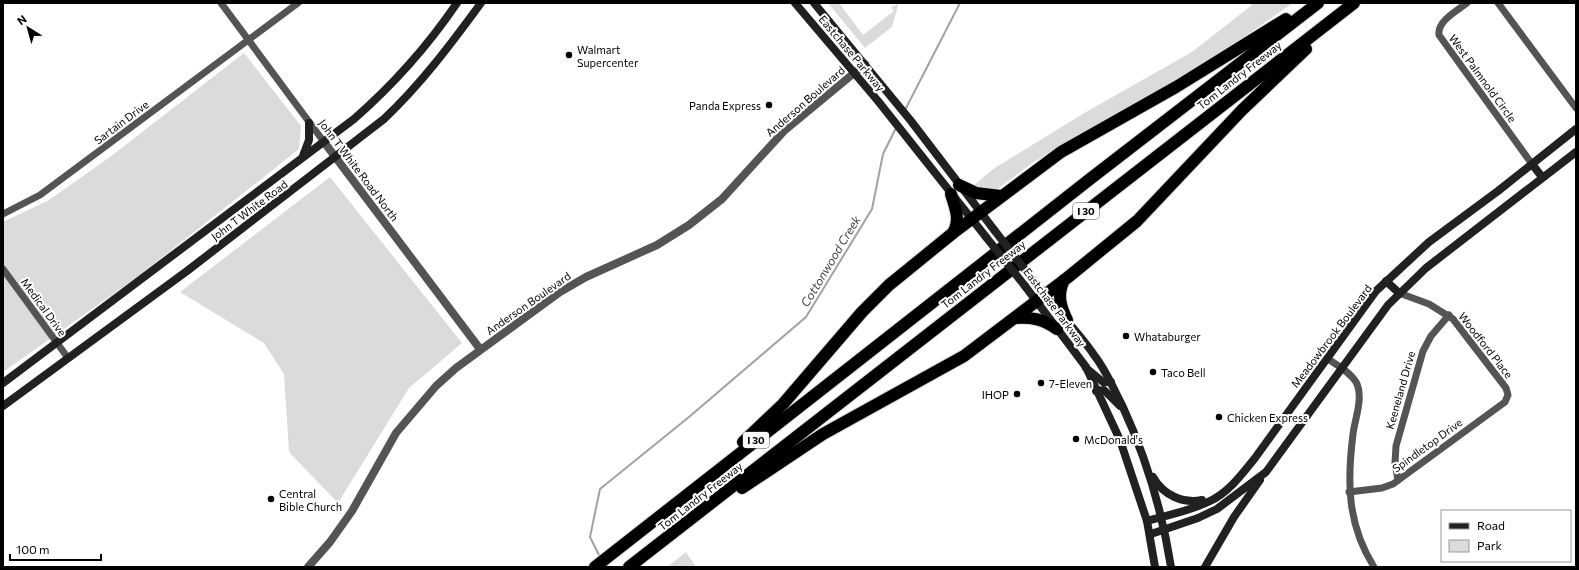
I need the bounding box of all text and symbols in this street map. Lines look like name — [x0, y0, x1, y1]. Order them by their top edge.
north arrow — [8, 8, 48, 48]
text: N — [14, 12, 29, 27]
street label: Eastchase Parkway — [816, 12, 888, 94]
street label: West Palmnold Circle — [1447, 31, 1519, 125]
street label: Tom Landry Freeway — [1194, 38, 1284, 112]
place label: Walmart Supercenter — [577, 43, 639, 69]
marker: Walmart Supercenter — [564, 50, 574, 60]
street label: Anderson Boulevard — [763, 63, 847, 139]
street label: Sartain Drive — [91, 97, 151, 147]
place label: Panda Express — [689, 99, 761, 112]
marker: Panda Express — [764, 100, 774, 110]
street label: John T White Road North — [316, 116, 402, 224]
street label: John T White Road — [208, 177, 290, 244]
road number: I 30 — [1073, 203, 1099, 219]
water label: Cottonwood Creek — [797, 213, 863, 309]
street label: Tom Landry Freeway — [938, 237, 1028, 311]
street label: Eastchase Parkway — [1021, 265, 1089, 349]
street label: Anderson Boulevard — [483, 269, 573, 337]
street label: Medical Drive — [19, 276, 69, 339]
street label: Meadowbrook Boulevard — [1288, 282, 1374, 390]
street label: Woodford Place — [1456, 309, 1516, 381]
place label: Whataburger — [1134, 330, 1201, 343]
marker: Whataburger — [1121, 331, 1131, 341]
street label: Keeneland Drive — [1383, 349, 1417, 431]
place label: Taco Bell — [1161, 366, 1205, 379]
marker: Taco Bell — [1148, 367, 1158, 377]
place label: 7-Eleven — [1049, 377, 1092, 390]
marker: 7-Eleven — [1036, 378, 1046, 388]
place label: IHOP — [982, 388, 1009, 401]
marker: IHOP — [1012, 389, 1022, 399]
place label: Chicken Express — [1227, 411, 1308, 424]
marker: Chicken Express — [1214, 412, 1224, 422]
street label: Spindletop Drive — [1390, 415, 1465, 475]
road number: I 30 — [743, 432, 769, 448]
place label: McDonald's — [1084, 433, 1143, 446]
marker: McDonald's — [1071, 434, 1081, 444]
street label: Tom Landry Freeway — [655, 459, 745, 533]
place label: Central Bible Church — [279, 487, 342, 513]
marker: Central Bible Church — [266, 494, 276, 504]
legend — [1441, 510, 1571, 562]
text: Road — [1477, 518, 1505, 532]
scale bar — [10, 536, 101, 562]
text: Park — [1477, 538, 1503, 552]
text: 100 m — [16, 542, 50, 556]

